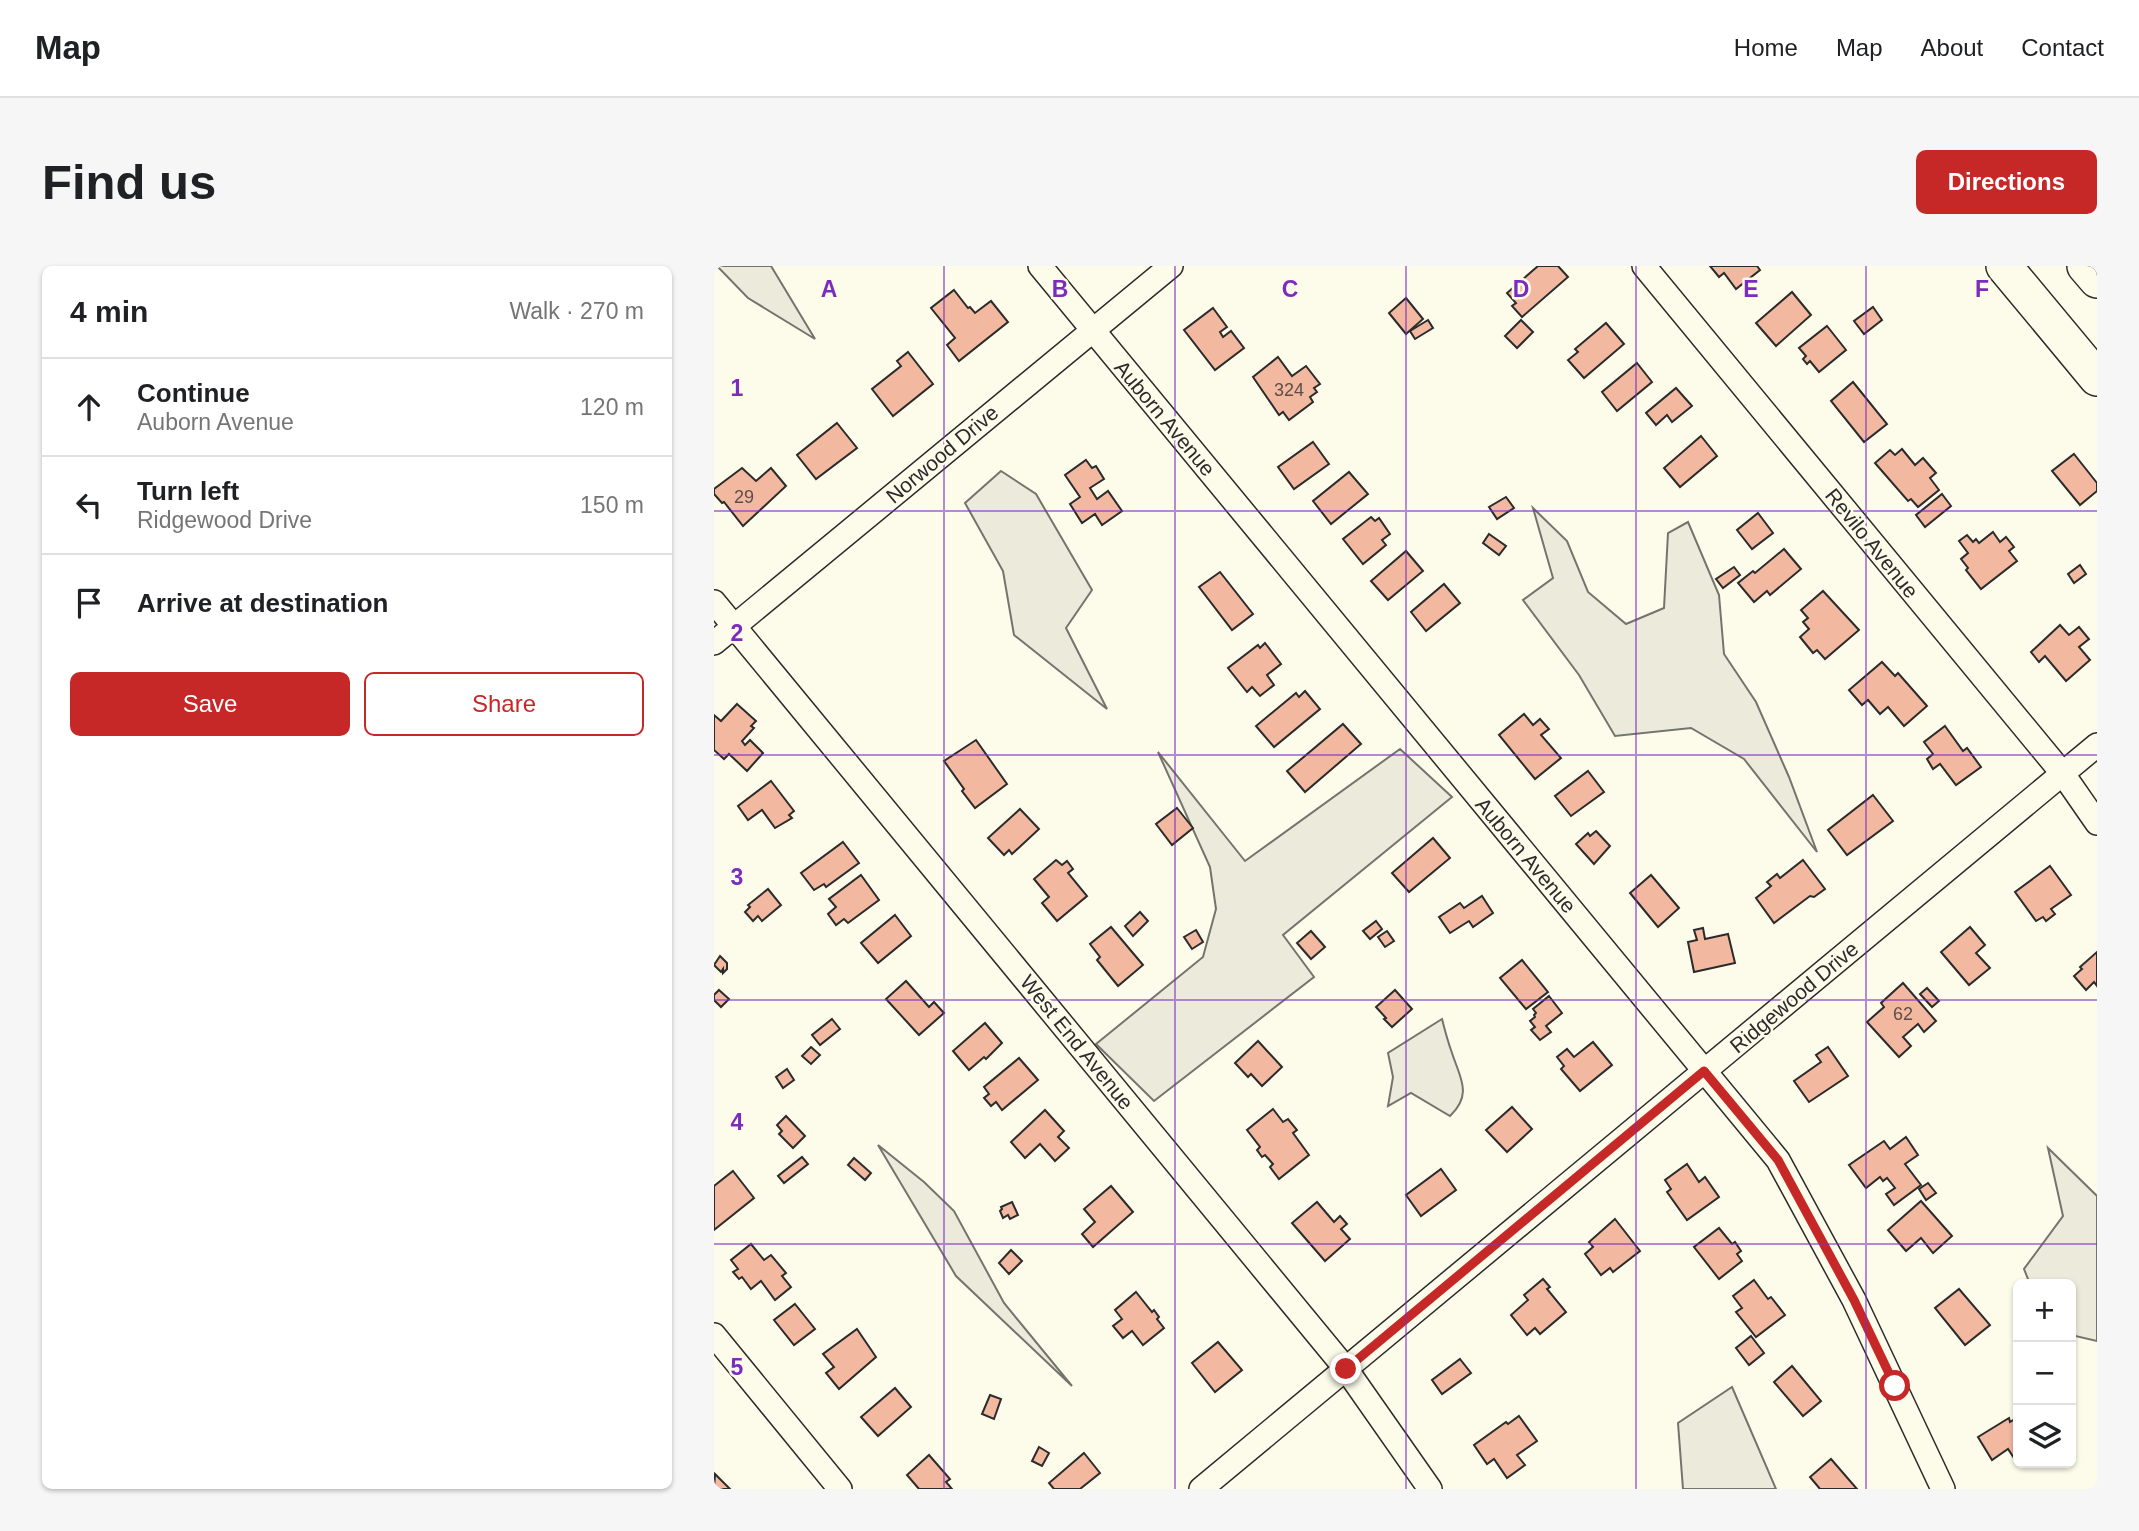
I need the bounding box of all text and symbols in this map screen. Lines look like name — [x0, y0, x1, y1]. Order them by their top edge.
text: Map — [35, 29, 101, 66]
text: Home — [1734, 34, 1798, 61]
text: Map — [1836, 34, 1883, 61]
text: About — [1921, 34, 1983, 61]
text: Contact — [2021, 34, 2104, 61]
button: Directions — [1916, 150, 2097, 214]
text: Find us — [42, 155, 216, 209]
text: A — [821, 276, 837, 302]
text: B — [1052, 276, 1068, 302]
text: C — [1282, 276, 1298, 302]
text: D — [1513, 276, 1529, 302]
text: E — [1743, 276, 1759, 302]
text: F — [1975, 276, 1989, 302]
text: 4 min — [70, 295, 148, 328]
text: Walk · 270 m — [509, 298, 644, 324]
street label: Auborn Avenue — [1110, 356, 1220, 480]
text: 1 — [731, 375, 744, 401]
text: Continue — [137, 378, 250, 408]
house number: 324 — [1274, 380, 1304, 400]
icon: ahead — [70, 388, 108, 426]
text: 120 m — [580, 394, 644, 420]
street label: Norwood Drive — [881, 401, 1003, 507]
text: Auborn Avenue — [137, 409, 294, 435]
text: Turn left — [137, 476, 239, 506]
street label: Revilo Avenue — [1821, 484, 1923, 602]
icon: left — [70, 486, 108, 524]
house number: 29 — [734, 487, 754, 507]
text: 150 m — [580, 492, 644, 518]
text: Ridgewood Drive — [137, 507, 312, 533]
icon: arrive — [70, 584, 108, 622]
text: Arrive at destination — [137, 588, 388, 618]
text: 2 — [731, 620, 743, 646]
button: Save — [70, 672, 350, 736]
button: Share — [364, 672, 644, 736]
street label: Auborn Avenue — [1471, 793, 1581, 917]
text: 3 — [731, 864, 743, 890]
street label: Ridgewood Drive — [1725, 937, 1863, 1057]
street label: West End Avenue — [1016, 970, 1138, 1114]
house number: 62 — [1893, 1004, 1913, 1024]
text: 4 — [731, 1109, 744, 1135]
map controls — [2013, 1279, 2076, 1468]
button: + — [2013, 1279, 2076, 1342]
button: − — [2013, 1342, 2076, 1405]
route end — [1330, 1353, 1361, 1384]
text: 5 — [731, 1354, 744, 1380]
route start — [1879, 1370, 1910, 1401]
button: layers — [2013, 1405, 2076, 1468]

